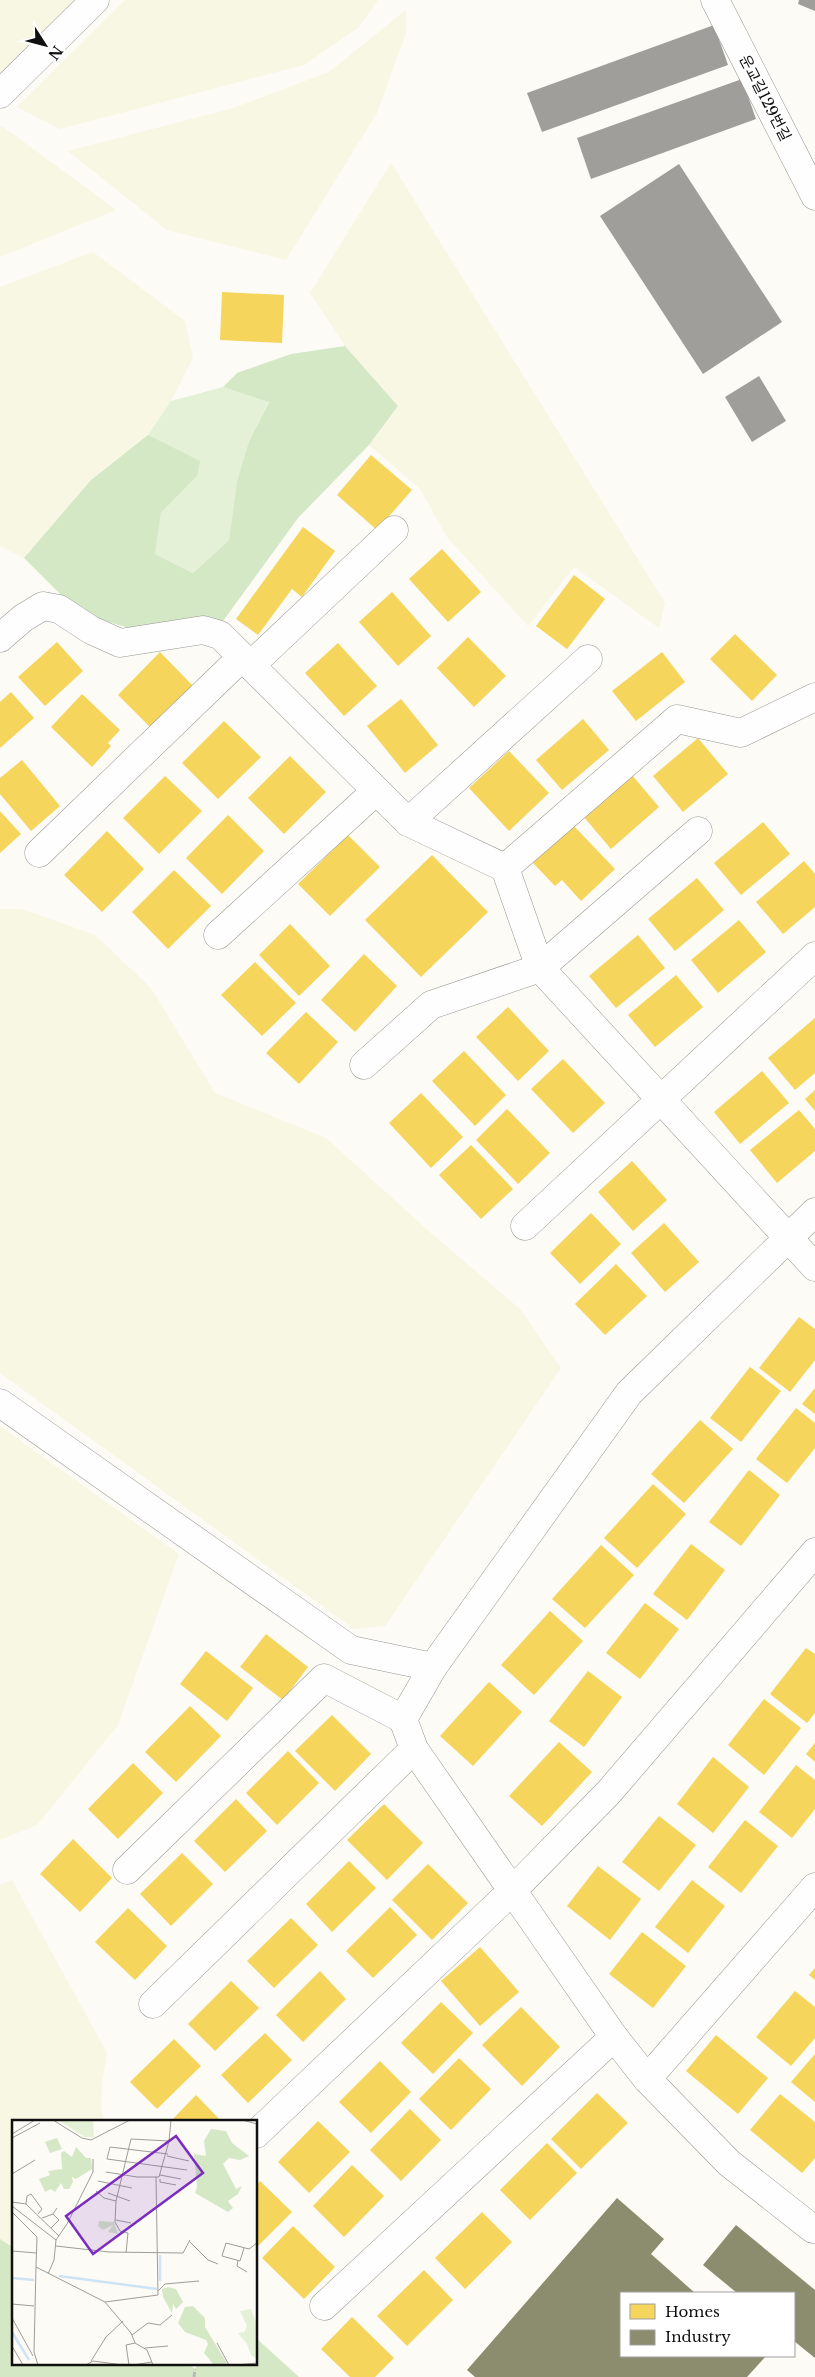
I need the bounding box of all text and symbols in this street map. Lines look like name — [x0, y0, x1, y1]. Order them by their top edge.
north arrow — [20, 20, 70, 70]
text: N — [44, 42, 67, 63]
street label: 운교길129번길 — [736, 51, 795, 144]
inset map — [12, 2120, 258, 2364]
legend — [620, 2292, 795, 2357]
text: Homes — [665, 2302, 720, 2321]
text: Industry — [665, 2327, 731, 2346]

